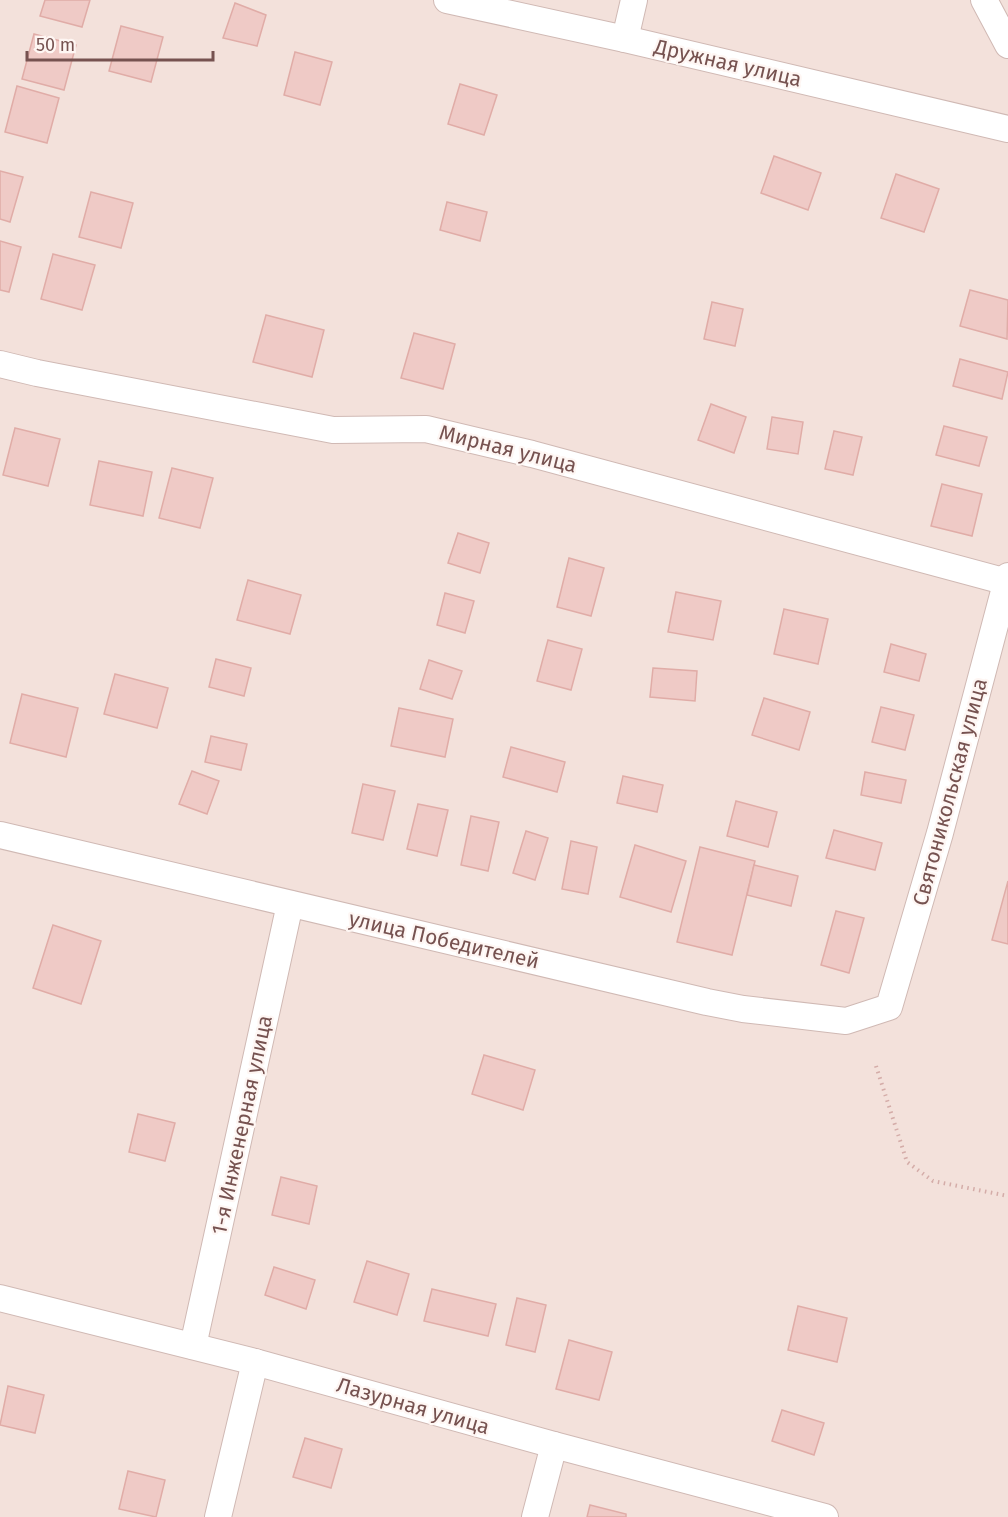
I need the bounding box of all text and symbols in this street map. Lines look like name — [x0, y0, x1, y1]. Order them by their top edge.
scale bar — [27, 24, 213, 62]
street label: Дружная улица — [651, 33, 804, 93]
text: 50 m — [36, 34, 75, 56]
street label: Мирная улица — [436, 419, 580, 479]
street label: Святоникольская улица — [907, 675, 993, 909]
street label: улица Победителей — [346, 905, 542, 975]
street label: 1-я Инженерная улица — [206, 1013, 278, 1237]
street label: Лазурная улица — [334, 1372, 492, 1440]

